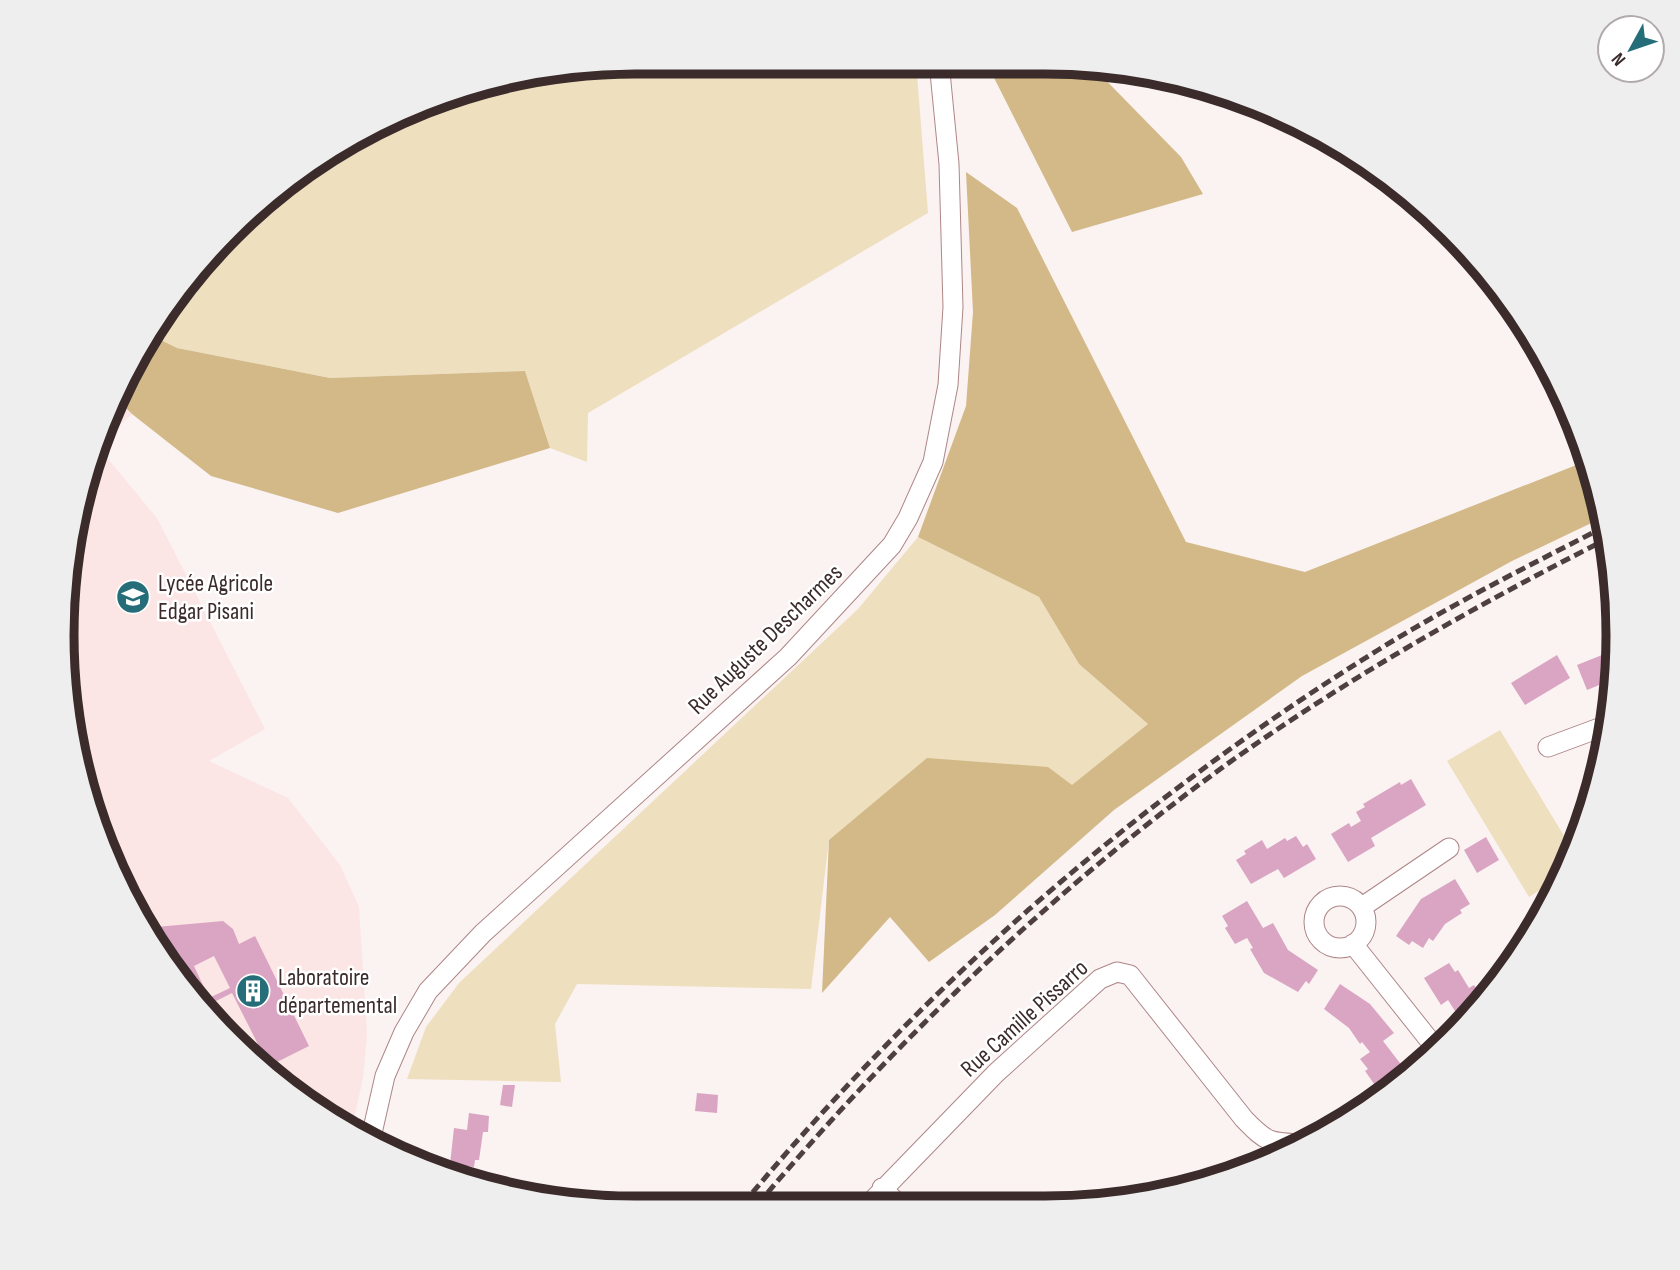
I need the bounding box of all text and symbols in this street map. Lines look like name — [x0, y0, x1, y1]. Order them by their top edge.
north arrow — [1596, 14, 1666, 84]
text: N — [1607, 48, 1631, 70]
street label: Rue Auguste Descharmes — [682, 558, 849, 720]
place label: Lycée Agricole Edgar Pisani — [158, 569, 273, 626]
school or university icon: Lycée Agricole Edgar Pisani — [114, 578, 152, 616]
street label: Rue Camille Pissarro — [955, 954, 1094, 1083]
place label: Laboratoire départemental — [278, 963, 397, 1020]
building icon: Laboratoire départemental — [234, 972, 272, 1010]

